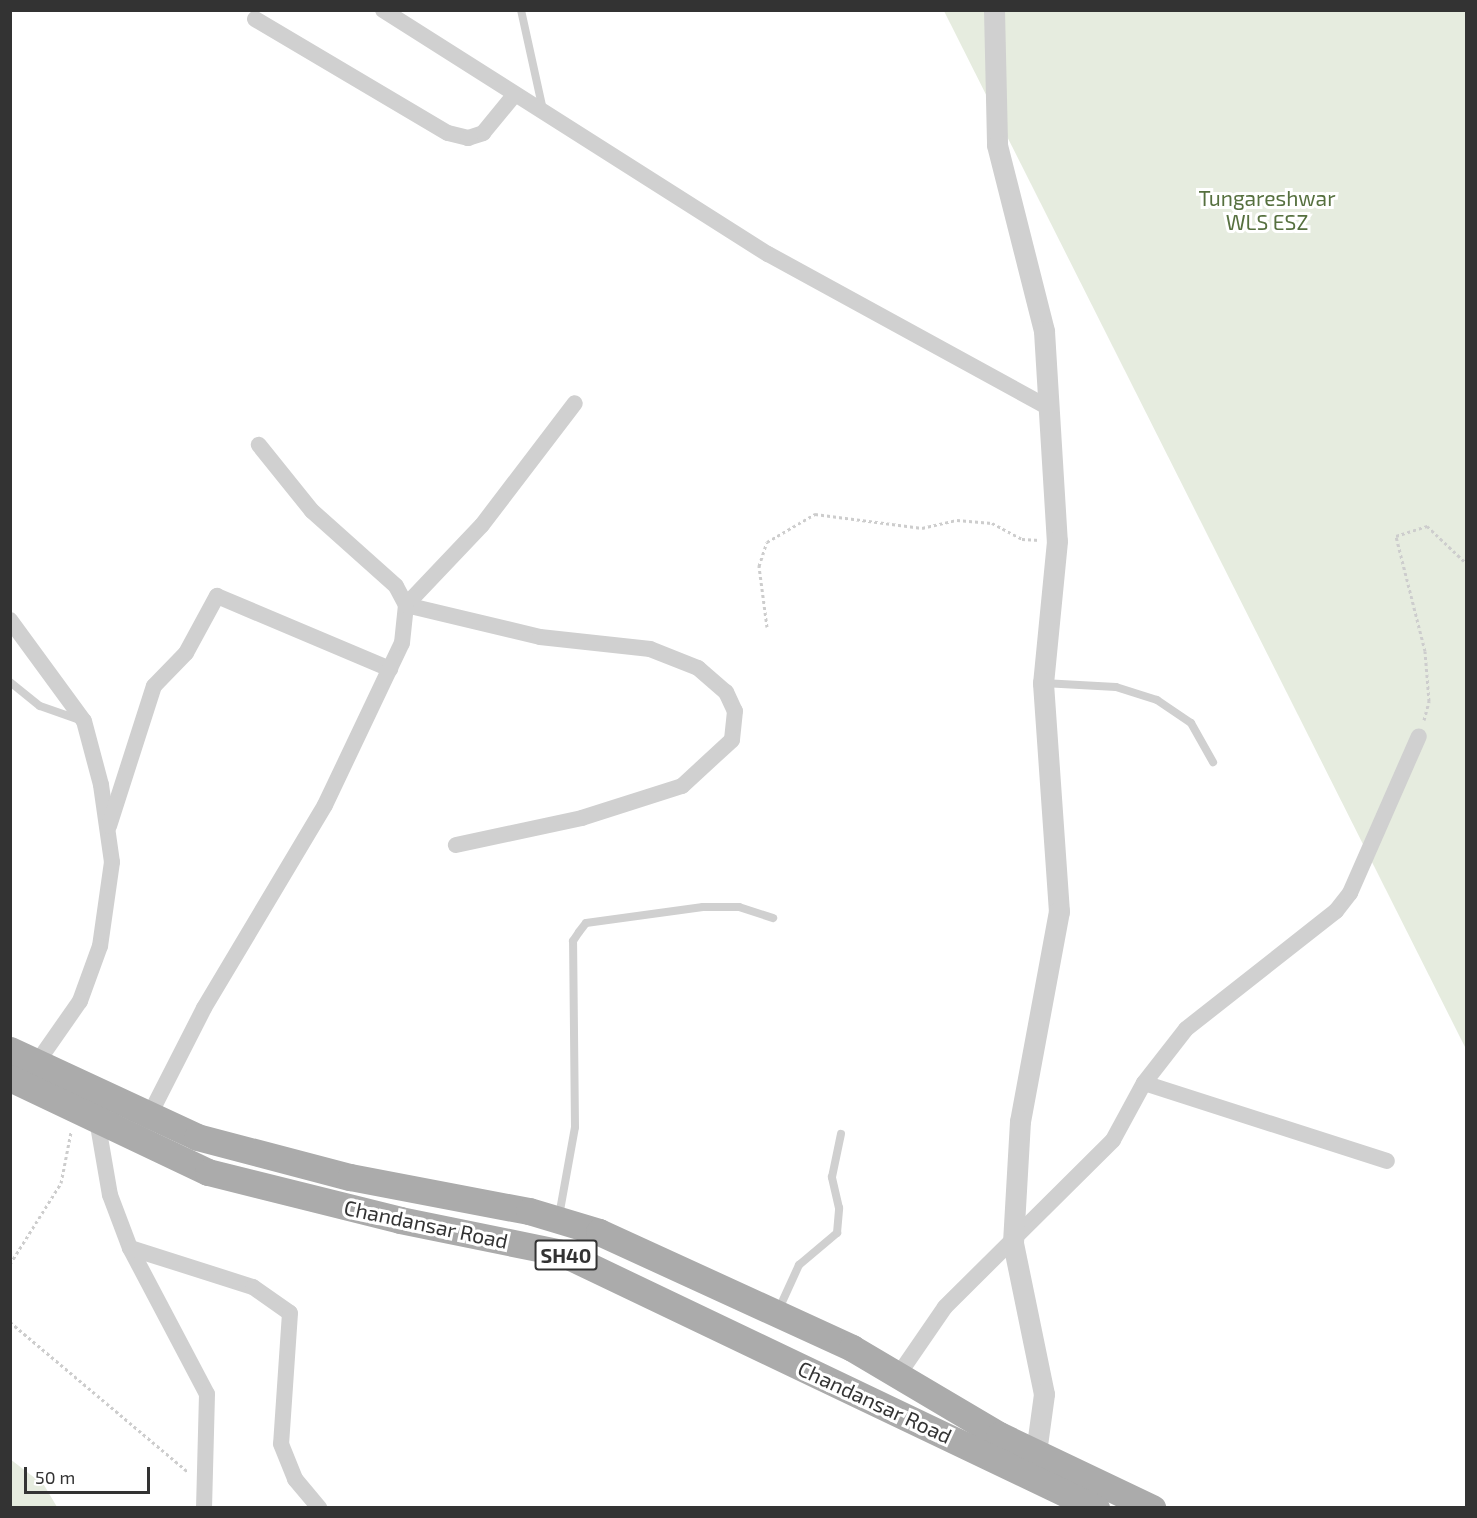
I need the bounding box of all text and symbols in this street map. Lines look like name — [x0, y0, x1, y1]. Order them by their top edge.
park label: Tungareshwar WLS ESZ — [1198, 185, 1336, 235]
street label: Chandansar Road — [342, 1194, 510, 1254]
road number: SH40 — [534, 1238, 598, 1272]
street label: Chandansar Road — [794, 1355, 956, 1449]
scale bar — [27, 1455, 153, 1493]
text: 50 m — [35, 1466, 75, 1488]

